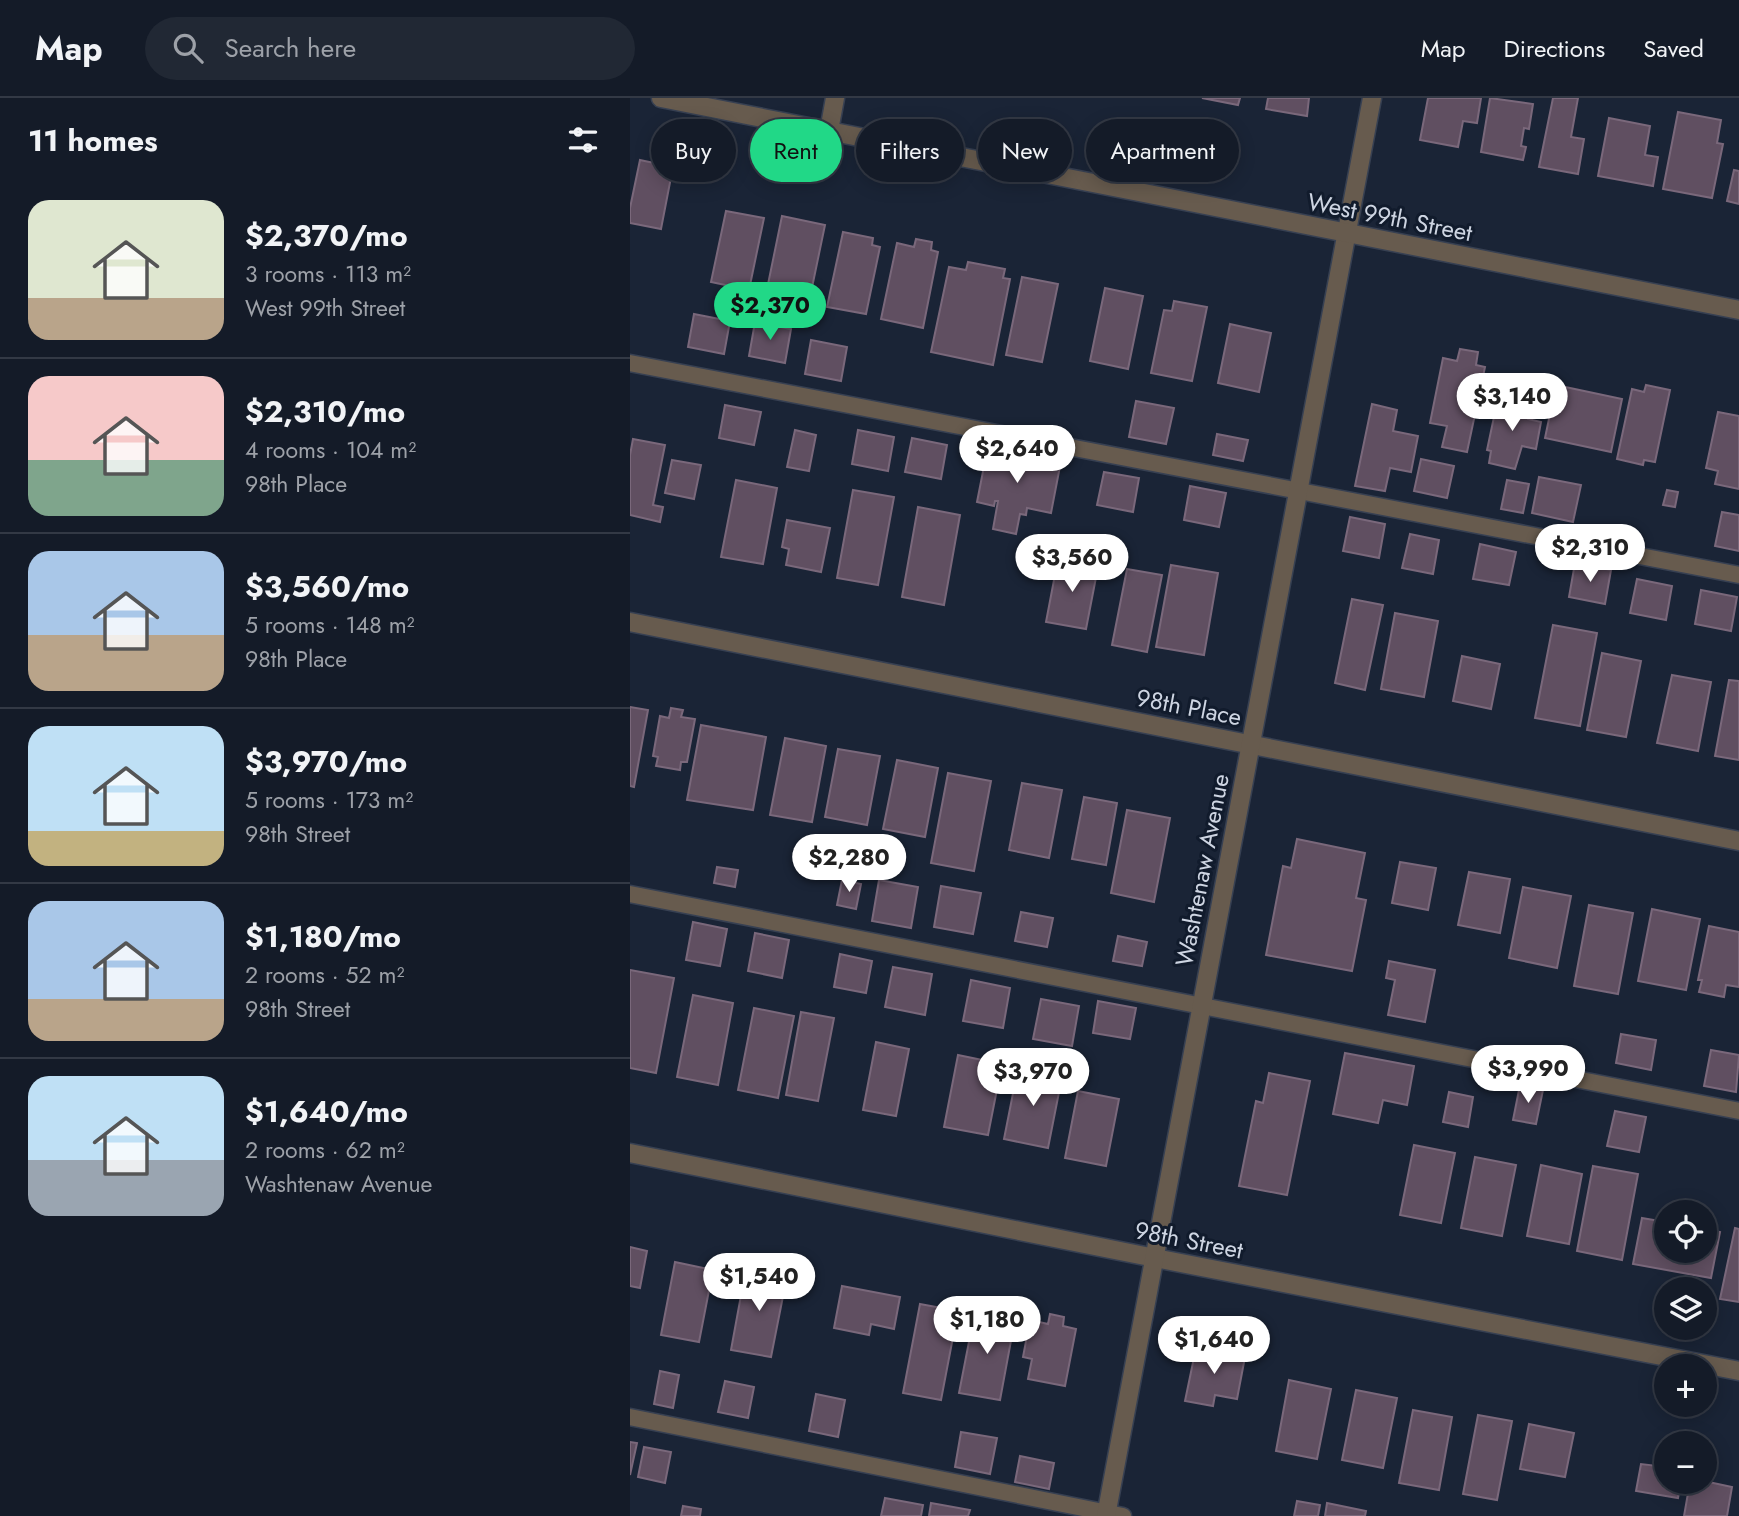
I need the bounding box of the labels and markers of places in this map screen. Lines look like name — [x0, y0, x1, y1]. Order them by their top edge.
pin: $2,370 — [713, 282, 827, 342]
pin: $3,140 — [1455, 374, 1569, 433]
pin: $2,640 — [960, 426, 1074, 485]
pin: $2,310 — [1533, 524, 1647, 584]
pin: $3,560 — [1015, 534, 1129, 594]
pin: $2,280 — [792, 834, 906, 894]
pin: $3,990 — [1471, 1046, 1585, 1105]
pin: $3,970 — [976, 1048, 1090, 1108]
pin: $1,540 — [702, 1254, 816, 1313]
pin: $1,180 — [930, 1296, 1044, 1356]
pin: $1,640 — [1157, 1316, 1271, 1376]

